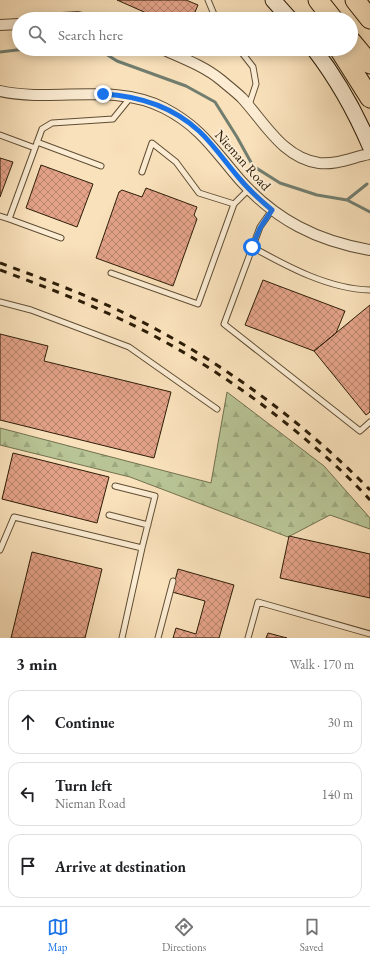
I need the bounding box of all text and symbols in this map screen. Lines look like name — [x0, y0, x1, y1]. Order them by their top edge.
search box — [12, 12, 358, 56]
icon: search — [26, 23, 48, 45]
text: Search here — [58, 25, 123, 44]
route end — [94, 85, 112, 103]
street label: Nieman Road — [211, 126, 276, 195]
route start — [243, 238, 261, 256]
text: 3 min — [16, 653, 57, 675]
text: Walk · 170 m — [290, 656, 354, 673]
icon: ahead — [17, 711, 39, 733]
text: Continue — [55, 713, 115, 732]
text: 30 m — [328, 714, 353, 731]
text: Turn left — [55, 776, 112, 795]
icon: left — [17, 783, 39, 805]
text: 140 m — [322, 786, 353, 803]
text: Nieman Road — [55, 795, 126, 812]
icon: arrive — [17, 855, 39, 877]
text: Arrive at destination — [55, 857, 186, 876]
tab: Map — [47, 916, 69, 954]
tab: Directions — [162, 916, 206, 954]
tab: Saved — [300, 916, 323, 954]

